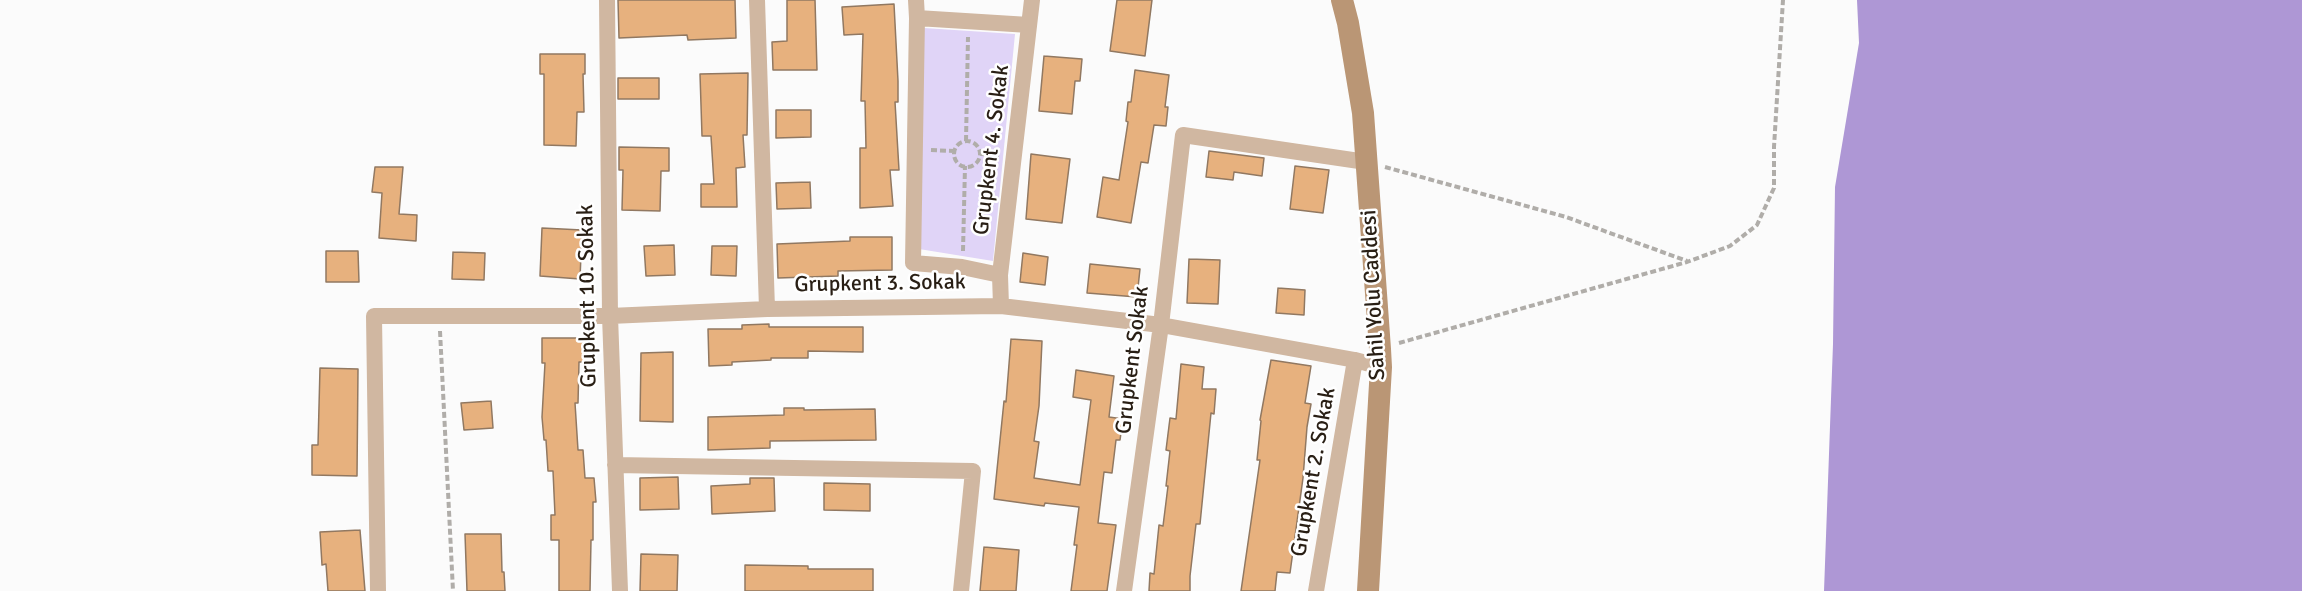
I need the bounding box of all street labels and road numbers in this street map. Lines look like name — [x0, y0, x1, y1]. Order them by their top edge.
street label: Grupkent 4. Sokak — [968, 63, 1016, 237]
street label: Grupkent 10. Sokak — [573, 204, 603, 388]
street label: Sahil Yolu Caddesi — [1356, 209, 1392, 381]
street label: Grupkent 3. Sokak — [794, 269, 966, 299]
street label: Grupkent Sokak — [1111, 284, 1155, 436]
street label: Grupkent 2. Sokak — [1286, 385, 1342, 559]

